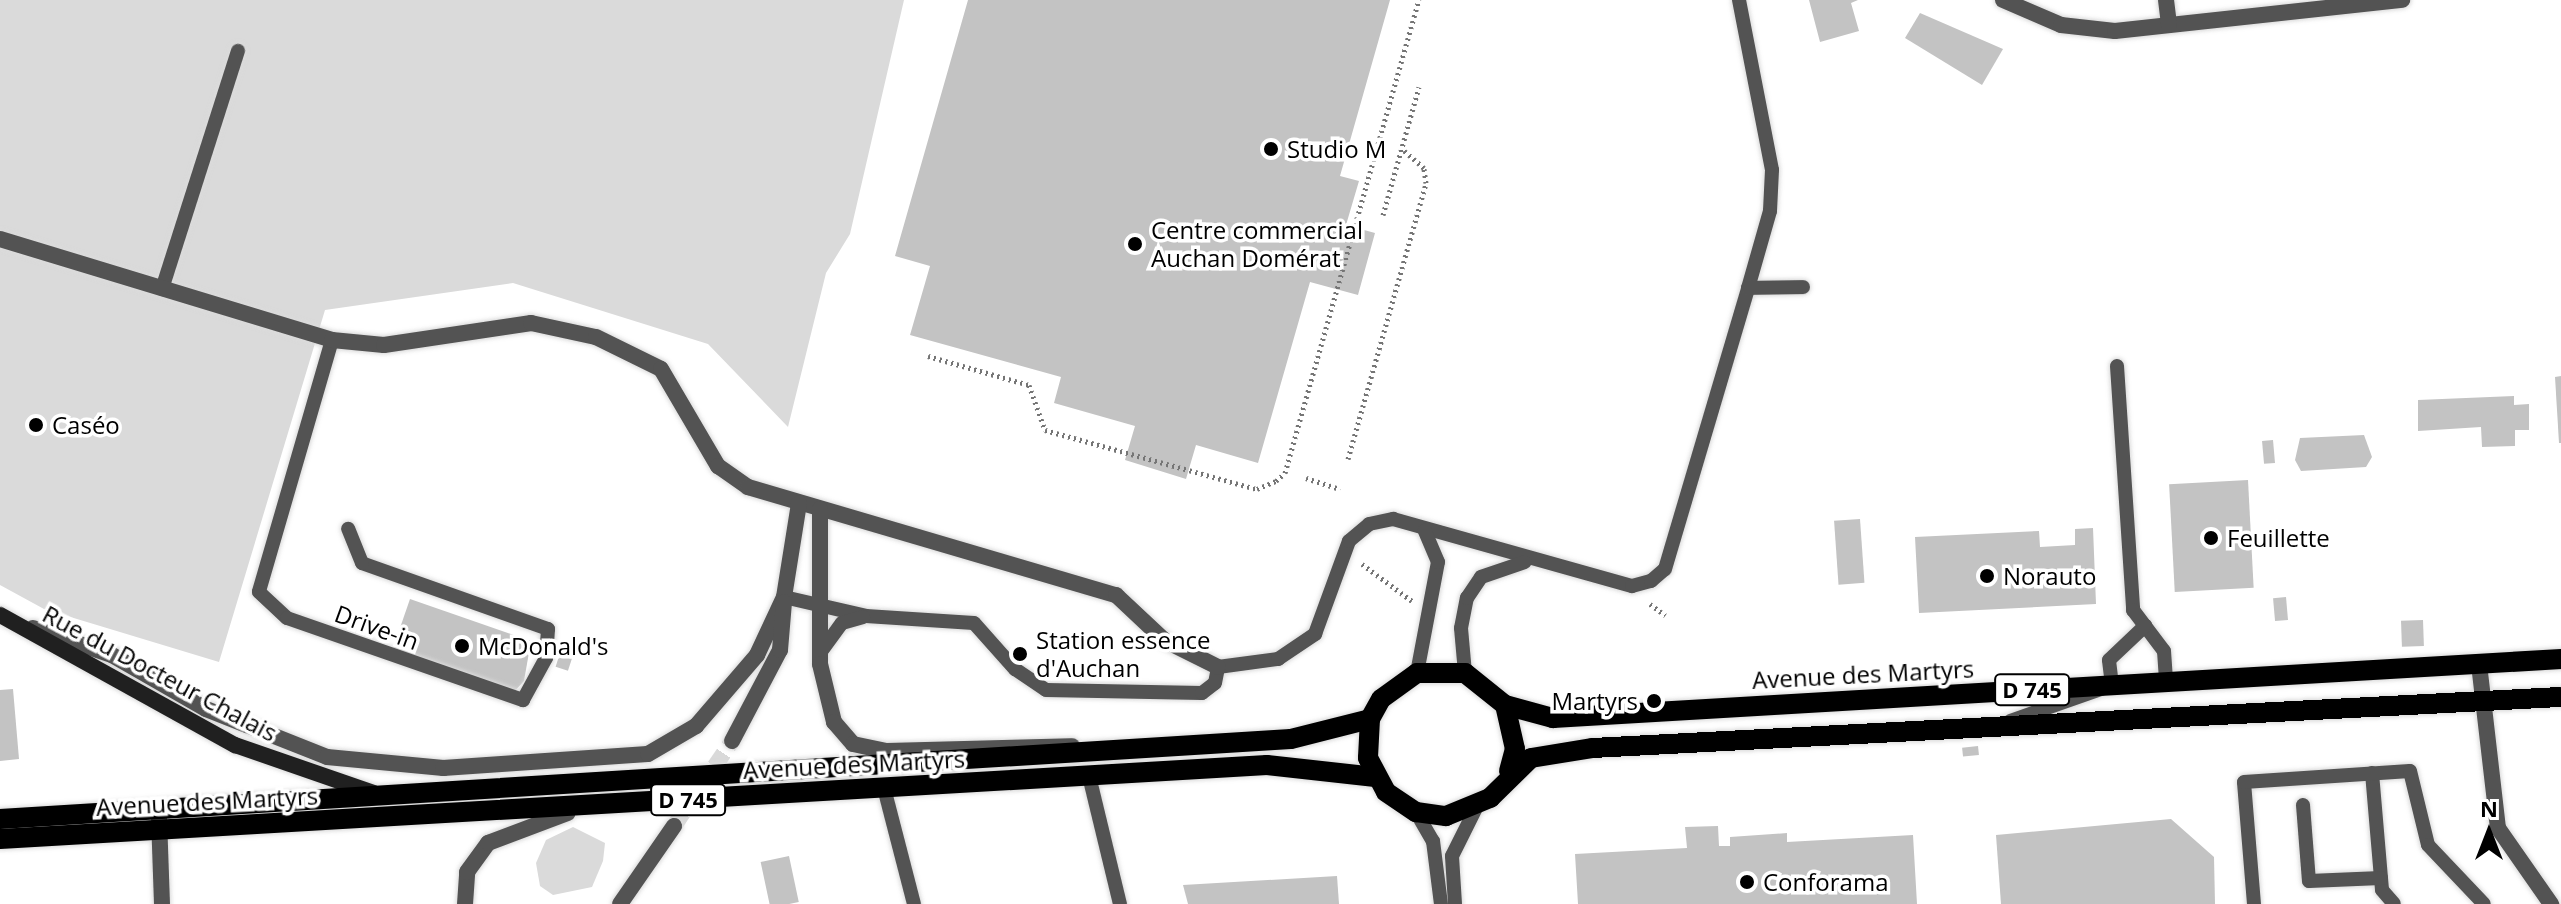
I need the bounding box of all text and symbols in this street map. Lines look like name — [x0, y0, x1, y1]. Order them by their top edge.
place label: Studio M — [1287, 135, 1386, 163]
marker: Studio M — [1262, 140, 1280, 158]
place label: Centre commercial Auchan Domérat — [1151, 216, 1363, 272]
marker: Centre commercial Auchan Domérat — [1126, 235, 1144, 253]
place label: Caséo — [52, 411, 120, 439]
marker: Caséo — [27, 416, 45, 434]
place label: Feuillette — [2227, 524, 2330, 552]
marker: Feuillette — [2202, 529, 2220, 547]
place label: Norauto — [2003, 562, 2096, 590]
marker: Norauto — [1978, 567, 1996, 585]
street label: Rue du Docteur Chalais — [38, 599, 282, 747]
street label: Drive-in — [331, 599, 423, 655]
place label: Station essence d'Auchan — [1036, 626, 1211, 682]
place label: McDonald's — [478, 632, 608, 660]
marker: McDonald's — [453, 637, 471, 655]
marker: Station essence d'Auchan — [1011, 645, 1029, 663]
street label: Avenue des Martyrs — [1751, 654, 1975, 694]
road number: D 745 — [1994, 672, 2070, 708]
place label: Martyrs — [1551, 687, 1638, 715]
marker: Martyrs — [1645, 692, 1663, 710]
street label: Avenue des Martyrs — [742, 744, 966, 784]
street label: Avenue des Martyrs — [95, 781, 319, 821]
road number: D 745 — [650, 782, 726, 818]
north arrow — [2449, 792, 2529, 872]
text: N — [2480, 793, 2498, 823]
place label: Conforama — [1763, 868, 1888, 896]
marker: Conforama — [1738, 873, 1756, 891]

